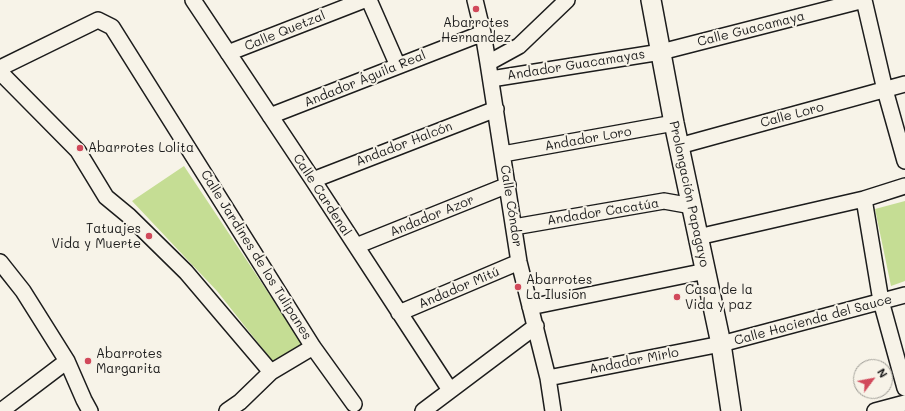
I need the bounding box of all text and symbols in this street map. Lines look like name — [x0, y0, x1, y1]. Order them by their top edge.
marker: Abarrotes Hernandez — [471, 4, 481, 14]
street label: Calle Quetzal — [242, 8, 328, 54]
street label: Calle Guacamaya — [696, 8, 806, 50]
place label: Abarrotes Hernandez — [441, 15, 511, 46]
street label: Andador Guacamayas — [506, 46, 646, 84]
street label: Andador Águila Real — [302, 47, 428, 111]
street label: Calle Loro — [759, 99, 825, 131]
street label: Andador Halcón — [353, 118, 455, 170]
street label: Prolongación Papagayo — [666, 120, 712, 268]
street label: Andador Loro — [543, 124, 633, 154]
place label: Abarrotes Lolita — [88, 140, 194, 156]
marker: Abarrotes Lolita — [75, 143, 85, 153]
street label: Calle Cardenal — [290, 151, 354, 239]
street label: Calle Cóndor — [497, 164, 525, 248]
street label: Calle Jardines de los Tulipanes — [197, 167, 315, 343]
street label: Andador Azor — [388, 192, 476, 240]
street label: Andador Cacatúa — [546, 195, 660, 229]
place label: Tatuajes Vida y Muerte — [51, 221, 141, 252]
marker: Tatuajes Vida y Muerte — [144, 231, 154, 241]
street label: Andador Mitú — [416, 264, 502, 312]
place label: Abarrotes La Ilusion — [526, 272, 592, 303]
marker: Abarrotes La Ilusion — [513, 282, 523, 292]
place label: Casa de la Vida y paz — [685, 282, 753, 313]
street label: Calle Hacienda del Sauce — [732, 291, 894, 349]
marker: Casa de la Vida y paz — [672, 292, 682, 302]
street label: Andador Mirlo — [588, 345, 680, 377]
place label: Abarrotes Margarita — [96, 346, 162, 377]
marker: Abarrotes Margarita — [83, 356, 93, 366]
north arrow — [853, 359, 893, 399]
text: N — [874, 365, 891, 380]

